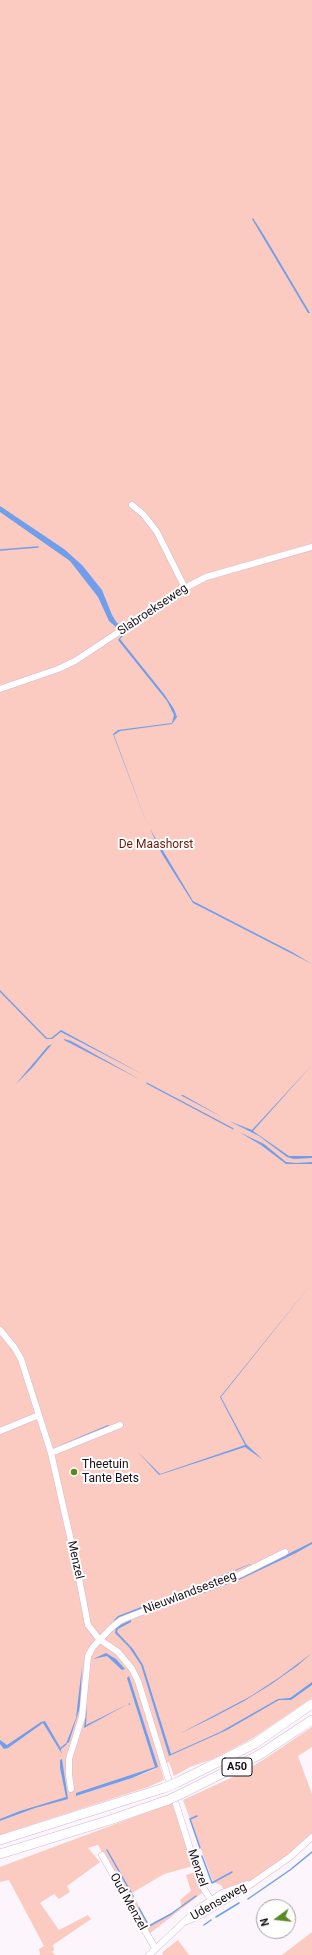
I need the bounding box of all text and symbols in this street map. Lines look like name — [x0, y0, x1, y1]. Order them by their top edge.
street label: Slabroekseweg — [115, 581, 191, 639]
park label: De Maashorst — [119, 838, 193, 852]
place label: Theetuin Tante Bets — [82, 1458, 139, 1486]
marker: Theetuin Tante Bets — [69, 1467, 79, 1477]
street label: Menzel — [64, 1540, 86, 1580]
street label: Nieuwlandsesteeg — [141, 1569, 239, 1617]
road number: A50 — [222, 1758, 252, 1776]
street label: Menzel — [184, 1847, 210, 1889]
street label: Oud Menzel — [106, 1871, 150, 1933]
street label: Udenseweg — [188, 1880, 250, 1924]
north arrow — [256, 1899, 296, 1939]
text: N — [258, 1917, 272, 1927]

